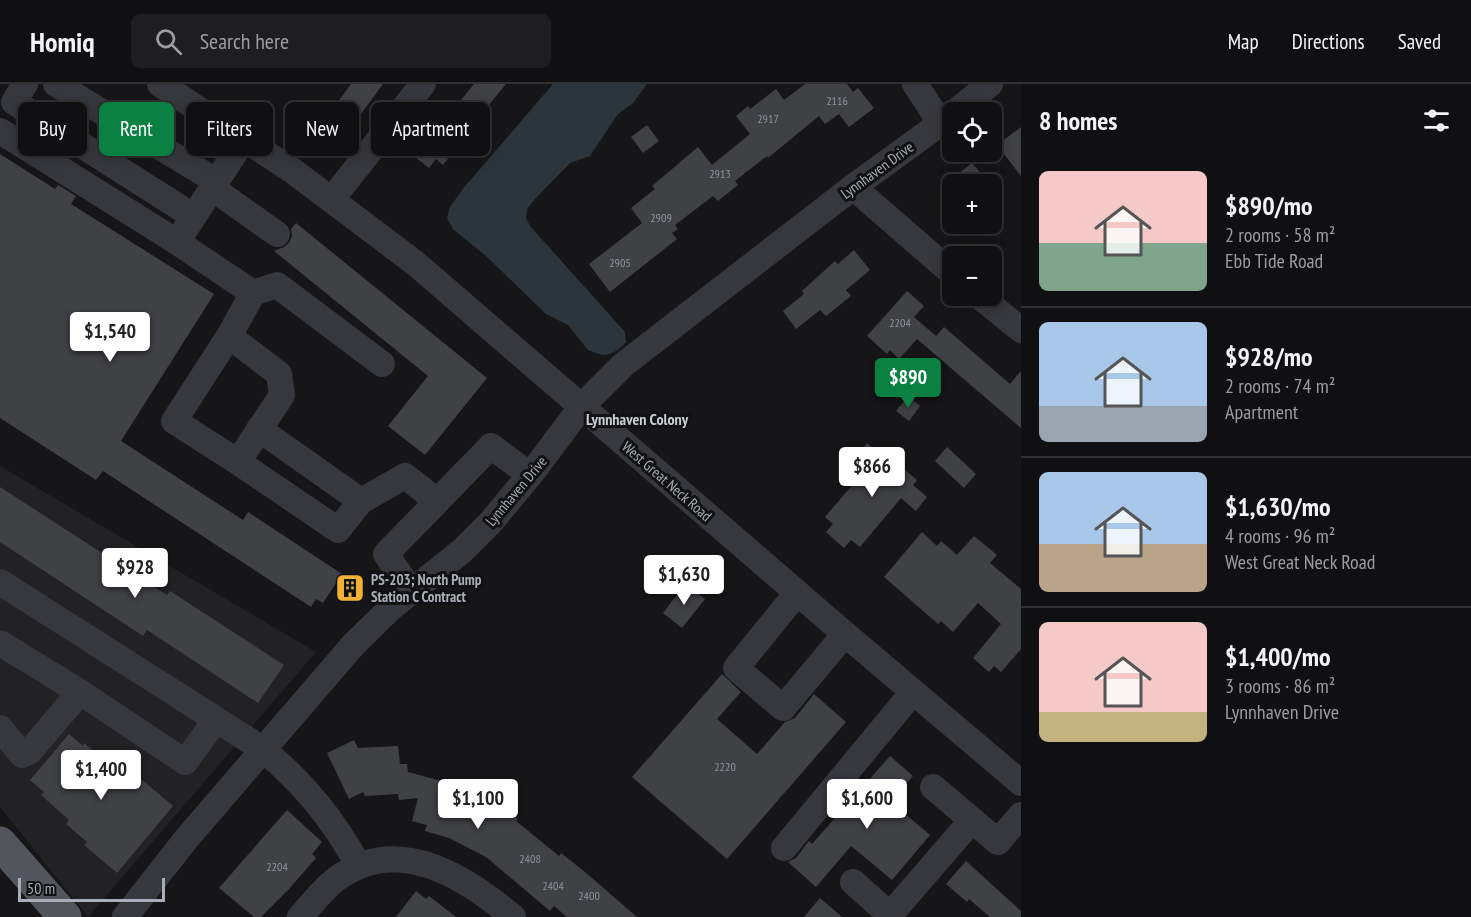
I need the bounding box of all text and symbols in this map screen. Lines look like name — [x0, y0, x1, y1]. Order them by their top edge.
search box — [131, 14, 551, 68]
text: Homiq — [30, 23, 95, 60]
icon: search — [152, 25, 185, 58]
text: Search here — [200, 27, 289, 55]
text: Map — [1228, 28, 1259, 55]
text: Directions — [1292, 28, 1365, 55]
text: Saved — [1398, 28, 1441, 55]
house number: 2116 — [826, 93, 848, 108]
chip: Buy — [18, 102, 87, 156]
chip: Rent — [99, 102, 174, 156]
chip: Filters — [186, 102, 273, 156]
chip: New — [285, 102, 359, 156]
chip: Apartment — [371, 102, 490, 156]
map controls — [942, 102, 1002, 306]
button: locate — [942, 102, 1002, 162]
text: 8 homes — [1039, 104, 1117, 137]
icon: filters — [1420, 104, 1453, 137]
house number: 2917 — [757, 111, 779, 126]
street label: Lynnhaven Drive — [837, 137, 917, 203]
house number: 2913 — [709, 166, 731, 181]
button: + — [942, 174, 1002, 234]
text: $890/mo — [1225, 189, 1313, 222]
icon: home — [1087, 195, 1159, 267]
house number: 2909 — [650, 210, 672, 225]
text: 2 rooms · 58 m² — [1225, 222, 1335, 248]
button: − — [942, 246, 1002, 306]
text: Ebb Tide Road — [1225, 248, 1323, 274]
house number: 2905 — [609, 255, 631, 270]
pin: $1,540 — [61, 312, 159, 363]
house number: 2204 — [889, 315, 911, 330]
text: $1,540 — [84, 318, 136, 344]
text: $928/mo — [1225, 340, 1313, 373]
icon: home — [1087, 346, 1159, 418]
pin: $890 — [872, 358, 944, 409]
text: $890 — [889, 364, 927, 390]
text: 2 rooms · 74 m² — [1225, 373, 1335, 399]
text: Apartment — [1225, 399, 1298, 425]
district label: Lynnhaven Colony — [586, 409, 689, 429]
street label: West Great Neck Road — [618, 437, 716, 525]
pin: $866 — [836, 447, 908, 498]
street label: Lynnhaven Drive — [481, 452, 551, 530]
text: $866 — [853, 453, 891, 479]
text: $1,630/mo — [1225, 490, 1331, 523]
icon: home — [1087, 496, 1159, 568]
text: 4 rooms · 96 m² — [1225, 523, 1335, 549]
pin: $928 — [99, 548, 171, 599]
text: West Great Neck Road — [1225, 549, 1375, 575]
text: $928 — [116, 554, 154, 580]
pin: $1,630 — [635, 555, 733, 606]
text: $1,630 — [658, 561, 710, 587]
place label: PS-203; North Pump Station C Contract — [371, 570, 482, 606]
building icon: PS-203; North Pump Station C Contract — [334, 572, 366, 604]
text: $1,400/mo — [1225, 640, 1331, 673]
icon: home — [1087, 646, 1159, 718]
text: 3 rooms · 86 m² — [1225, 673, 1335, 699]
text: Lynnhaven Drive — [1225, 699, 1339, 725]
pin: $1,400 — [52, 750, 150, 801]
text: $1,400 — [75, 756, 127, 782]
house number: 2220 — [714, 759, 736, 774]
pin: $1,100 — [429, 779, 527, 830]
pin: $1,600 — [818, 779, 916, 830]
text: $1,100 — [452, 785, 504, 811]
text: $1,600 — [841, 785, 893, 811]
house number: 2408 — [519, 851, 541, 866]
house number: 2204 — [266, 859, 288, 874]
scale bar — [18, 875, 165, 902]
text: 50 m — [27, 878, 55, 898]
house number: 2404 — [542, 878, 564, 893]
house number: 2400 — [578, 888, 600, 903]

